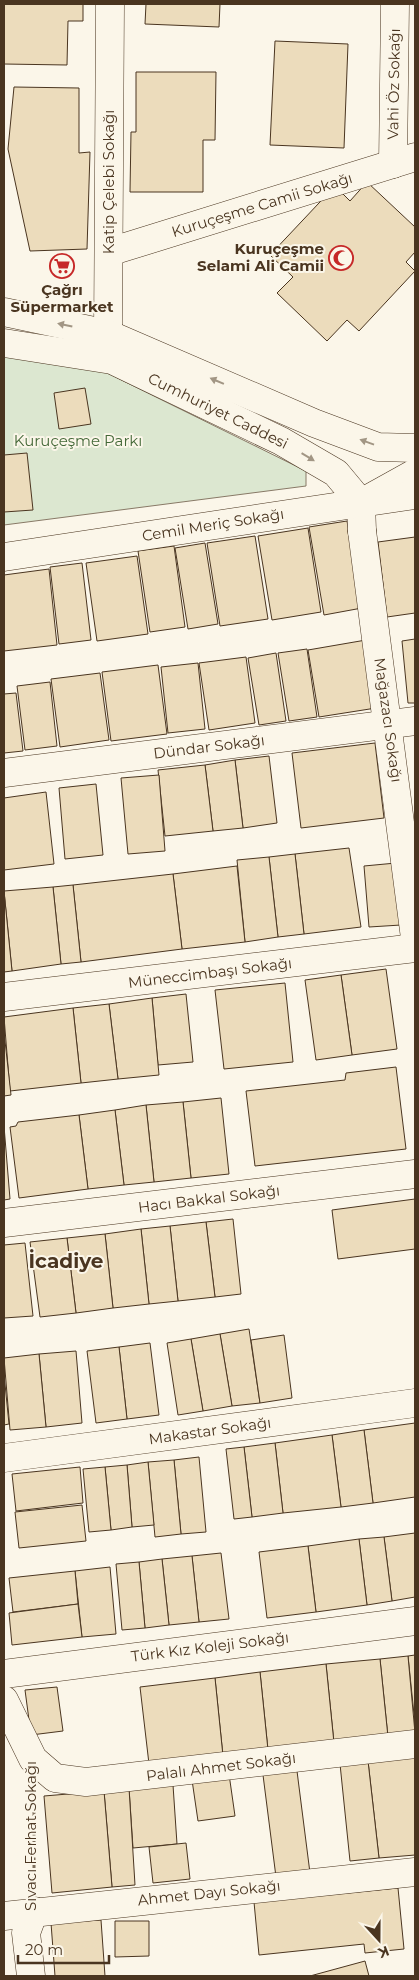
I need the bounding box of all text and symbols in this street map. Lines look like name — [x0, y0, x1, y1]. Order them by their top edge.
street label: Vahi Öz Sokağı — [383, 28, 404, 140]
street label: Katip Çelebi Sokağı — [99, 110, 118, 254]
street label: Kuruçeşme Camii Sokağı — [169, 168, 355, 241]
place label: Kuruçeşme Selami Ali Camii — [197, 239, 324, 275]
mosque icon: Kuruçeşme Selami Ali Camii — [328, 245, 354, 271]
supermarket icon: Çağrı Süpermarket — [49, 253, 75, 279]
place label: Çağrı Süpermarket — [11, 280, 114, 316]
one-way arrow — [58, 321, 73, 329]
street label: Cumhuriyet Caddesi — [145, 368, 291, 453]
one-way arrow — [210, 377, 224, 385]
park label: Kuruçeşme Parkı — [14, 431, 142, 450]
one-way arrow — [360, 438, 374, 446]
one-way arrow — [302, 452, 315, 461]
street label: Cemil Meriç Sokağı — [141, 504, 285, 545]
street label: Mağazacı Sokağı — [370, 656, 407, 784]
street label: Dündar Sokağı — [152, 730, 266, 763]
street label: Müneccimbaşı Sokağı — [127, 953, 293, 992]
street label: Hacı Bakkal Sokağı — [137, 1180, 281, 1217]
district label: İcadiye — [29, 1249, 103, 1273]
street label: Makastar Sokağı — [148, 1413, 272, 1448]
street label: Türk Kız Koleji Sokağı — [130, 1627, 290, 1666]
street label: Palalı Ahmet Sokağı — [145, 1748, 297, 1785]
street label: Sıvacı Ferhat Sokağı — [21, 1761, 40, 1911]
street label: Ahmet Dayı Sokağı — [137, 1876, 281, 1909]
north arrow — [354, 1915, 404, 1965]
scale bar — [18, 1932, 109, 1964]
text: 20 m — [25, 1940, 63, 1959]
text: K — [375, 1942, 392, 1963]

